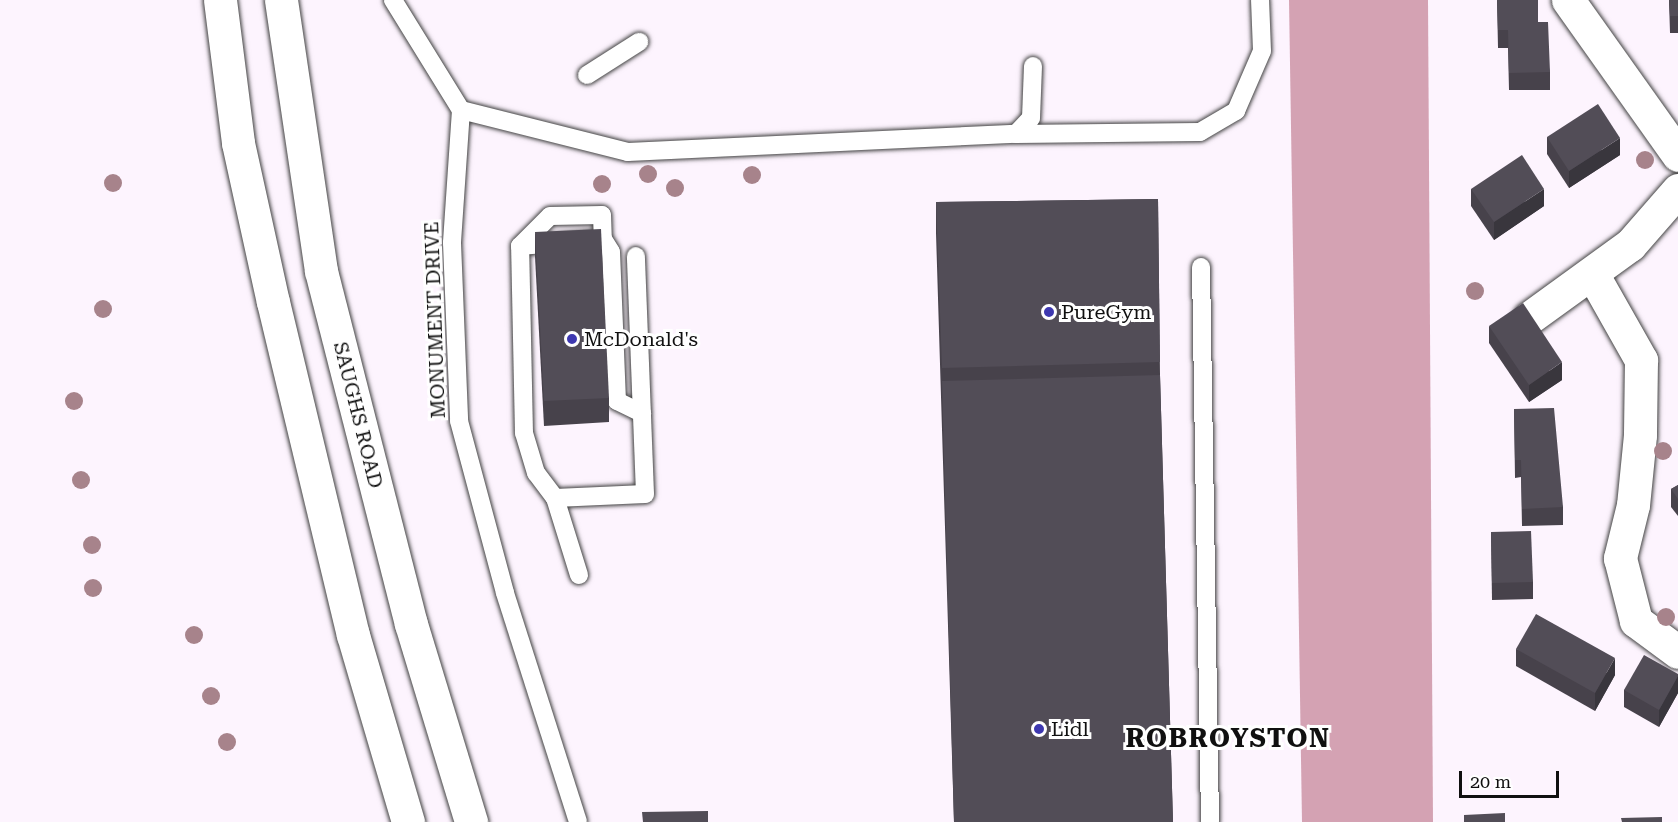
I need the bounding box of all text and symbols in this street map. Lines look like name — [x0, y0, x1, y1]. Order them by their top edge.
street label: MONUMENT DRIVE — [420, 221, 450, 419]
place label: PureGym — [1061, 300, 1152, 324]
marker: PureGym — [1042, 305, 1056, 319]
place label: McDonald's — [584, 327, 698, 351]
marker: McDonald's — [565, 332, 579, 346]
street label: SAUGHS ROAD — [328, 339, 388, 491]
place label: Lidl — [1051, 717, 1089, 741]
marker: Lidl — [1032, 722, 1046, 736]
district label: ROBROYSTON — [1125, 723, 1331, 755]
scale bar — [1462, 759, 1562, 797]
text: 20 m — [1470, 771, 1511, 792]

